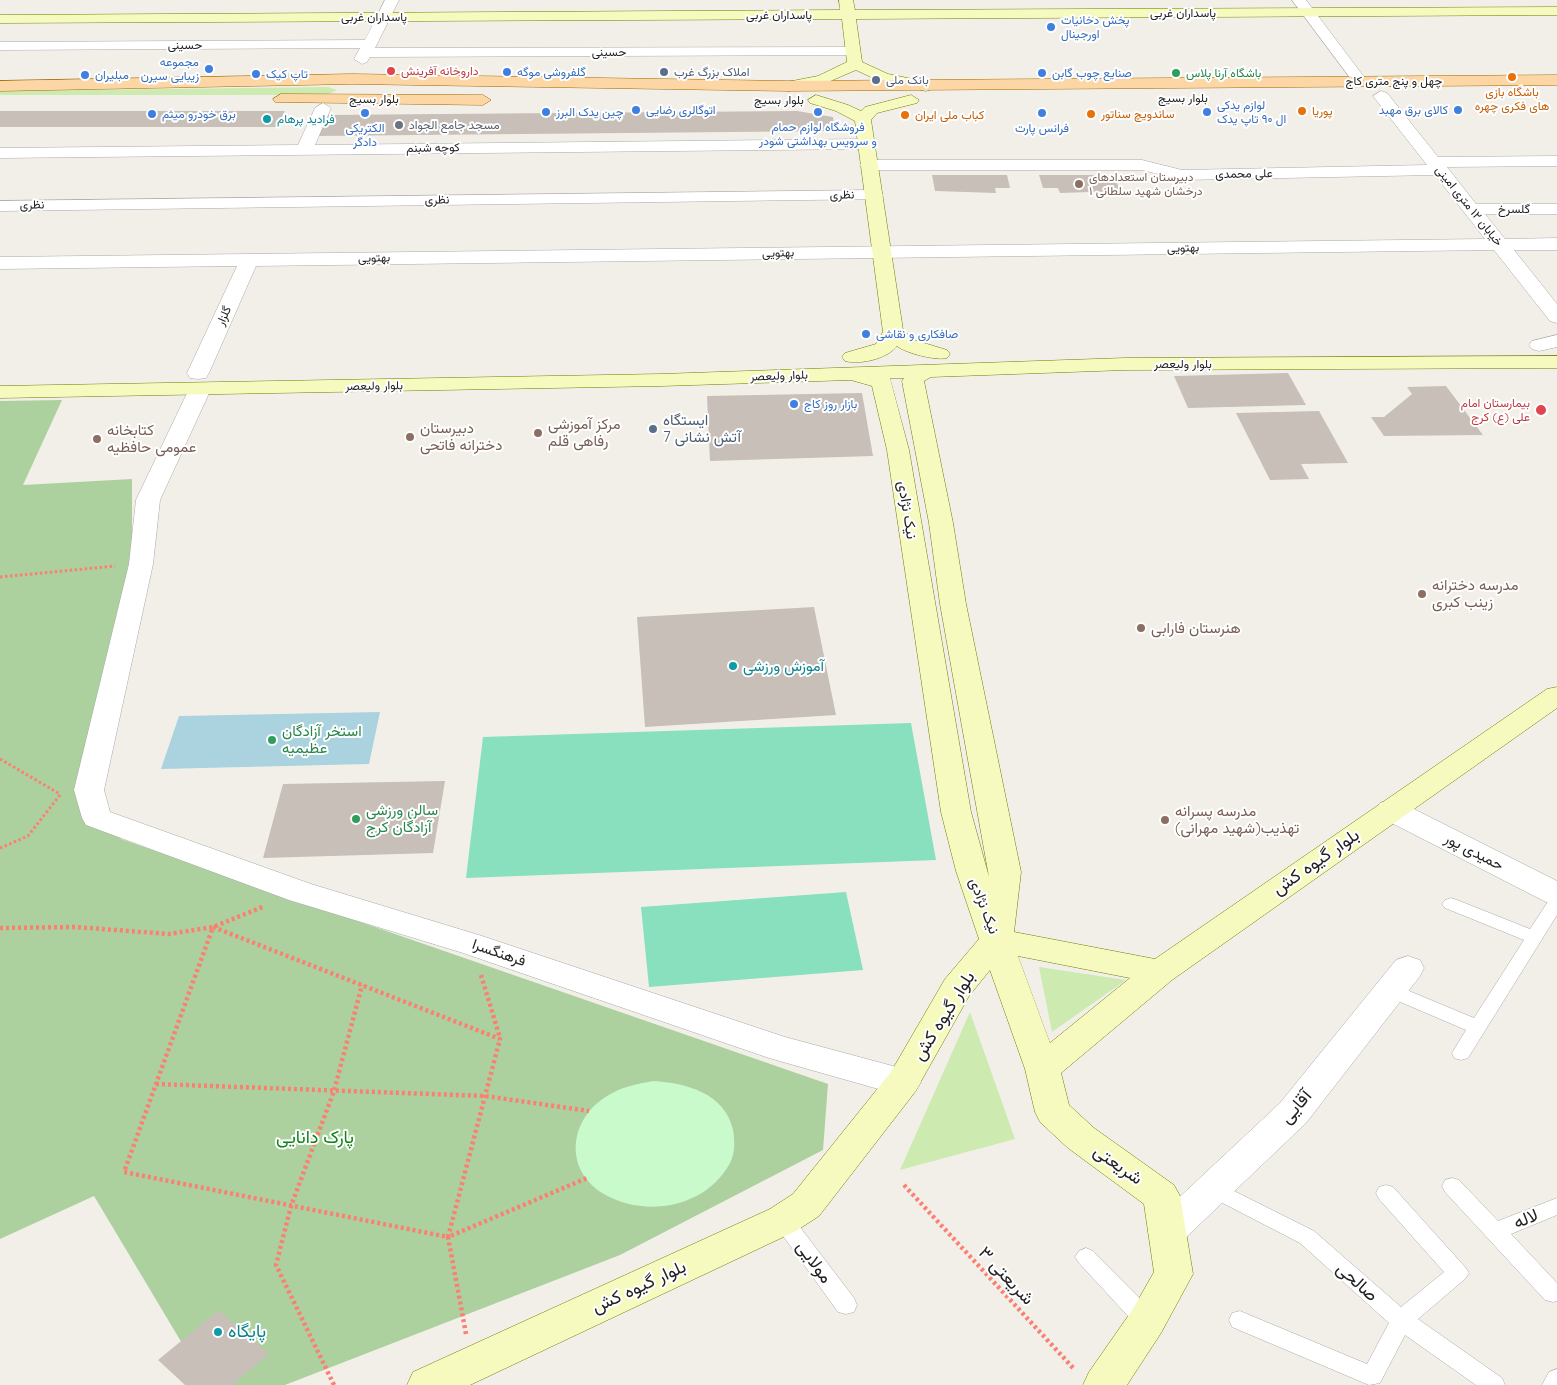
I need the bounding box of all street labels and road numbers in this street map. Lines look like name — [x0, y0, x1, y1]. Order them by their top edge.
street label: پاسداران غربی — [1150, 6, 1216, 20]
street label: پاسداران غربی — [746, 8, 812, 22]
street label: پاسداران غربی — [341, 10, 407, 24]
street label: حسینی — [168, 38, 202, 52]
street label: حسینی — [592, 45, 626, 59]
street label: چهل و پنج متری کاج — [1346, 74, 1442, 88]
street label: بلوار بسیج — [1158, 91, 1208, 105]
street label: بلوار بسیج — [349, 92, 399, 106]
street label: بلوار بسیج — [754, 93, 804, 107]
street label: کوچه شبنم — [406, 140, 460, 156]
street label: خیابان ۱۲ متری امینی — [1432, 163, 1506, 249]
street label: علی محمدی — [1215, 166, 1273, 182]
street label: نظری — [830, 188, 854, 202]
street label: نظری — [425, 193, 449, 207]
street label: نظری — [20, 198, 44, 212]
street label: گلسرخ — [1498, 202, 1530, 216]
street label: بهتویی — [1167, 241, 1199, 255]
street label: بهتویی — [762, 246, 794, 260]
street label: بهتویی — [358, 251, 390, 265]
street label: گلزار — [213, 304, 235, 328]
street label: بلوار ولیعصر — [1154, 357, 1212, 371]
street label: بلوار ولیعصر — [750, 368, 808, 384]
street label: بلوار ولیعصر — [345, 378, 403, 394]
street label: نیک نژادی — [894, 480, 920, 540]
street label: بلوار گیوه کش — [1268, 824, 1364, 900]
street label: حمیدی پور — [1441, 829, 1507, 875]
street label: نیک نژادی — [965, 875, 1003, 937]
street label: فرهنگسرا — [470, 935, 528, 971]
street label: بلوار گیوه کش — [908, 967, 980, 1065]
street label: آقایی — [1276, 1086, 1316, 1128]
street label: شریعتی — [1089, 1140, 1147, 1190]
street label: لاله — [1510, 1204, 1542, 1234]
street label: مولایی — [791, 1236, 837, 1288]
street label: شریعتی ۳ — [974, 1242, 1038, 1310]
street label: بلوار گیوه کش — [589, 1256, 689, 1318]
street label: صالحی — [1332, 1258, 1382, 1306]

